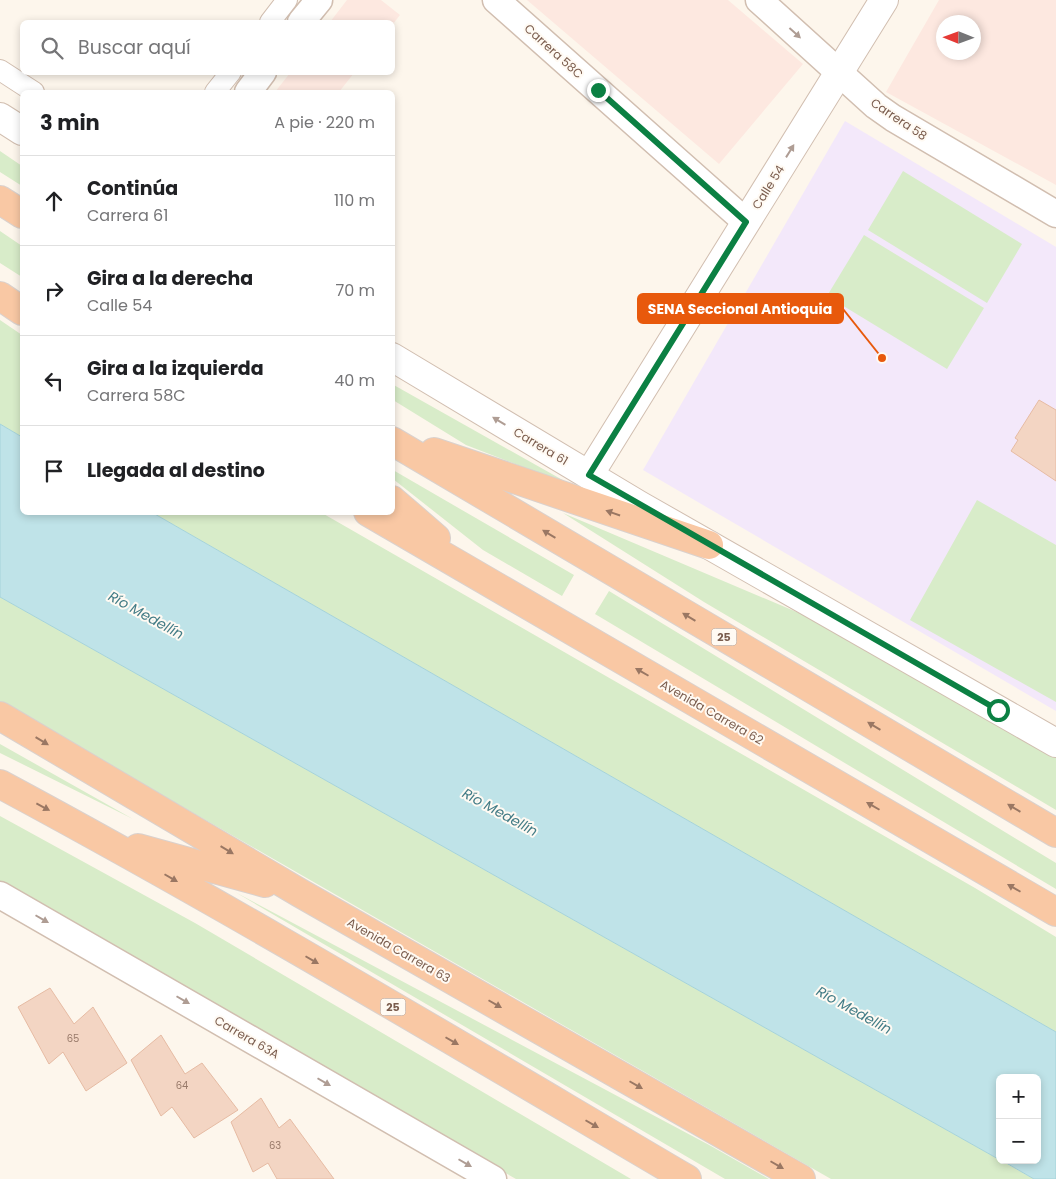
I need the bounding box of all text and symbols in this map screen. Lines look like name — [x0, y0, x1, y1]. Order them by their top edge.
north arrow — [936, 15, 981, 60]
search box — [20, 20, 395, 75]
street label: Carrera 58C — [521, 20, 587, 82]
one-way arrow — [788, 27, 800, 39]
icon: search — [38, 34, 66, 62]
text: Buscar aquí — [78, 34, 191, 61]
route end — [587, 79, 610, 102]
street label: Carrera 58 — [867, 94, 931, 144]
text: 3 min — [40, 108, 100, 137]
text: A pie · 220 m — [274, 111, 375, 134]
one-way arrow — [786, 145, 795, 158]
street label: Calle 54 — [748, 161, 788, 212]
text: Continúa — [87, 175, 178, 202]
icon: ahead — [40, 187, 68, 215]
text: 110 m — [334, 189, 375, 212]
text: Carrera 61 — [87, 204, 168, 227]
text: Gira a la derecha — [87, 265, 253, 292]
icon: right — [40, 277, 68, 305]
text: 70 m — [335, 279, 375, 302]
text: Calle 54 — [87, 294, 152, 317]
callout: SENA Seccional Antioquia — [638, 294, 843, 323]
text: SENA Seccional Antioquia — [648, 299, 832, 319]
text: Gira a la izquierda — [87, 355, 264, 382]
icon: left — [40, 367, 68, 395]
text: 40 m — [334, 369, 375, 392]
text: Carrera 58C — [87, 384, 186, 407]
one-way arrow — [492, 416, 505, 425]
street label: Carrera 61 — [510, 423, 572, 469]
icon: arrive — [40, 457, 68, 485]
text: Llegada al destino — [87, 457, 265, 484]
one-way arrow — [606, 509, 621, 516]
one-way arrow — [542, 529, 555, 538]
water label: Río Medellín — [105, 586, 187, 644]
one-way arrow — [682, 612, 695, 621]
road number: 25 — [712, 628, 736, 646]
one-way arrow — [635, 667, 649, 676]
street label: Avenida Carrera 62 — [657, 676, 767, 749]
route start — [987, 699, 1010, 722]
one-way arrow — [868, 721, 881, 730]
one-way arrow — [35, 736, 49, 745]
water label: Río Medellín — [459, 783, 541, 841]
one-way arrow — [866, 802, 881, 810]
one-way arrow — [36, 803, 50, 811]
one-way arrow — [1007, 804, 1021, 813]
one-way arrow — [220, 846, 235, 854]
one-way arrow — [164, 874, 178, 882]
one-way arrow — [1007, 883, 1020, 892]
street label: Avenida Carrera 63 — [344, 913, 454, 987]
one-way arrow — [36, 915, 49, 924]
one-way arrow — [305, 955, 318, 964]
water label: Río Medellín — [813, 981, 895, 1039]
one-way arrow — [176, 996, 190, 1005]
road number: 25 — [380, 999, 406, 1016]
one-way arrow — [487, 1000, 502, 1008]
street label: Carrera 63A — [211, 1012, 283, 1062]
house number: 65 — [67, 1031, 79, 1046]
one-way arrow — [445, 1037, 458, 1046]
map controls — [996, 1074, 1041, 1164]
button: + — [996, 1074, 1041, 1119]
one-way arrow — [317, 1077, 330, 1086]
house number: 64 — [176, 1078, 188, 1093]
one-way arrow — [629, 1080, 642, 1089]
one-way arrow — [586, 1119, 599, 1128]
button: − — [996, 1119, 1041, 1164]
house number: 63 — [269, 1138, 281, 1153]
one-way arrow — [458, 1158, 471, 1167]
one-way arrow — [770, 1161, 783, 1170]

